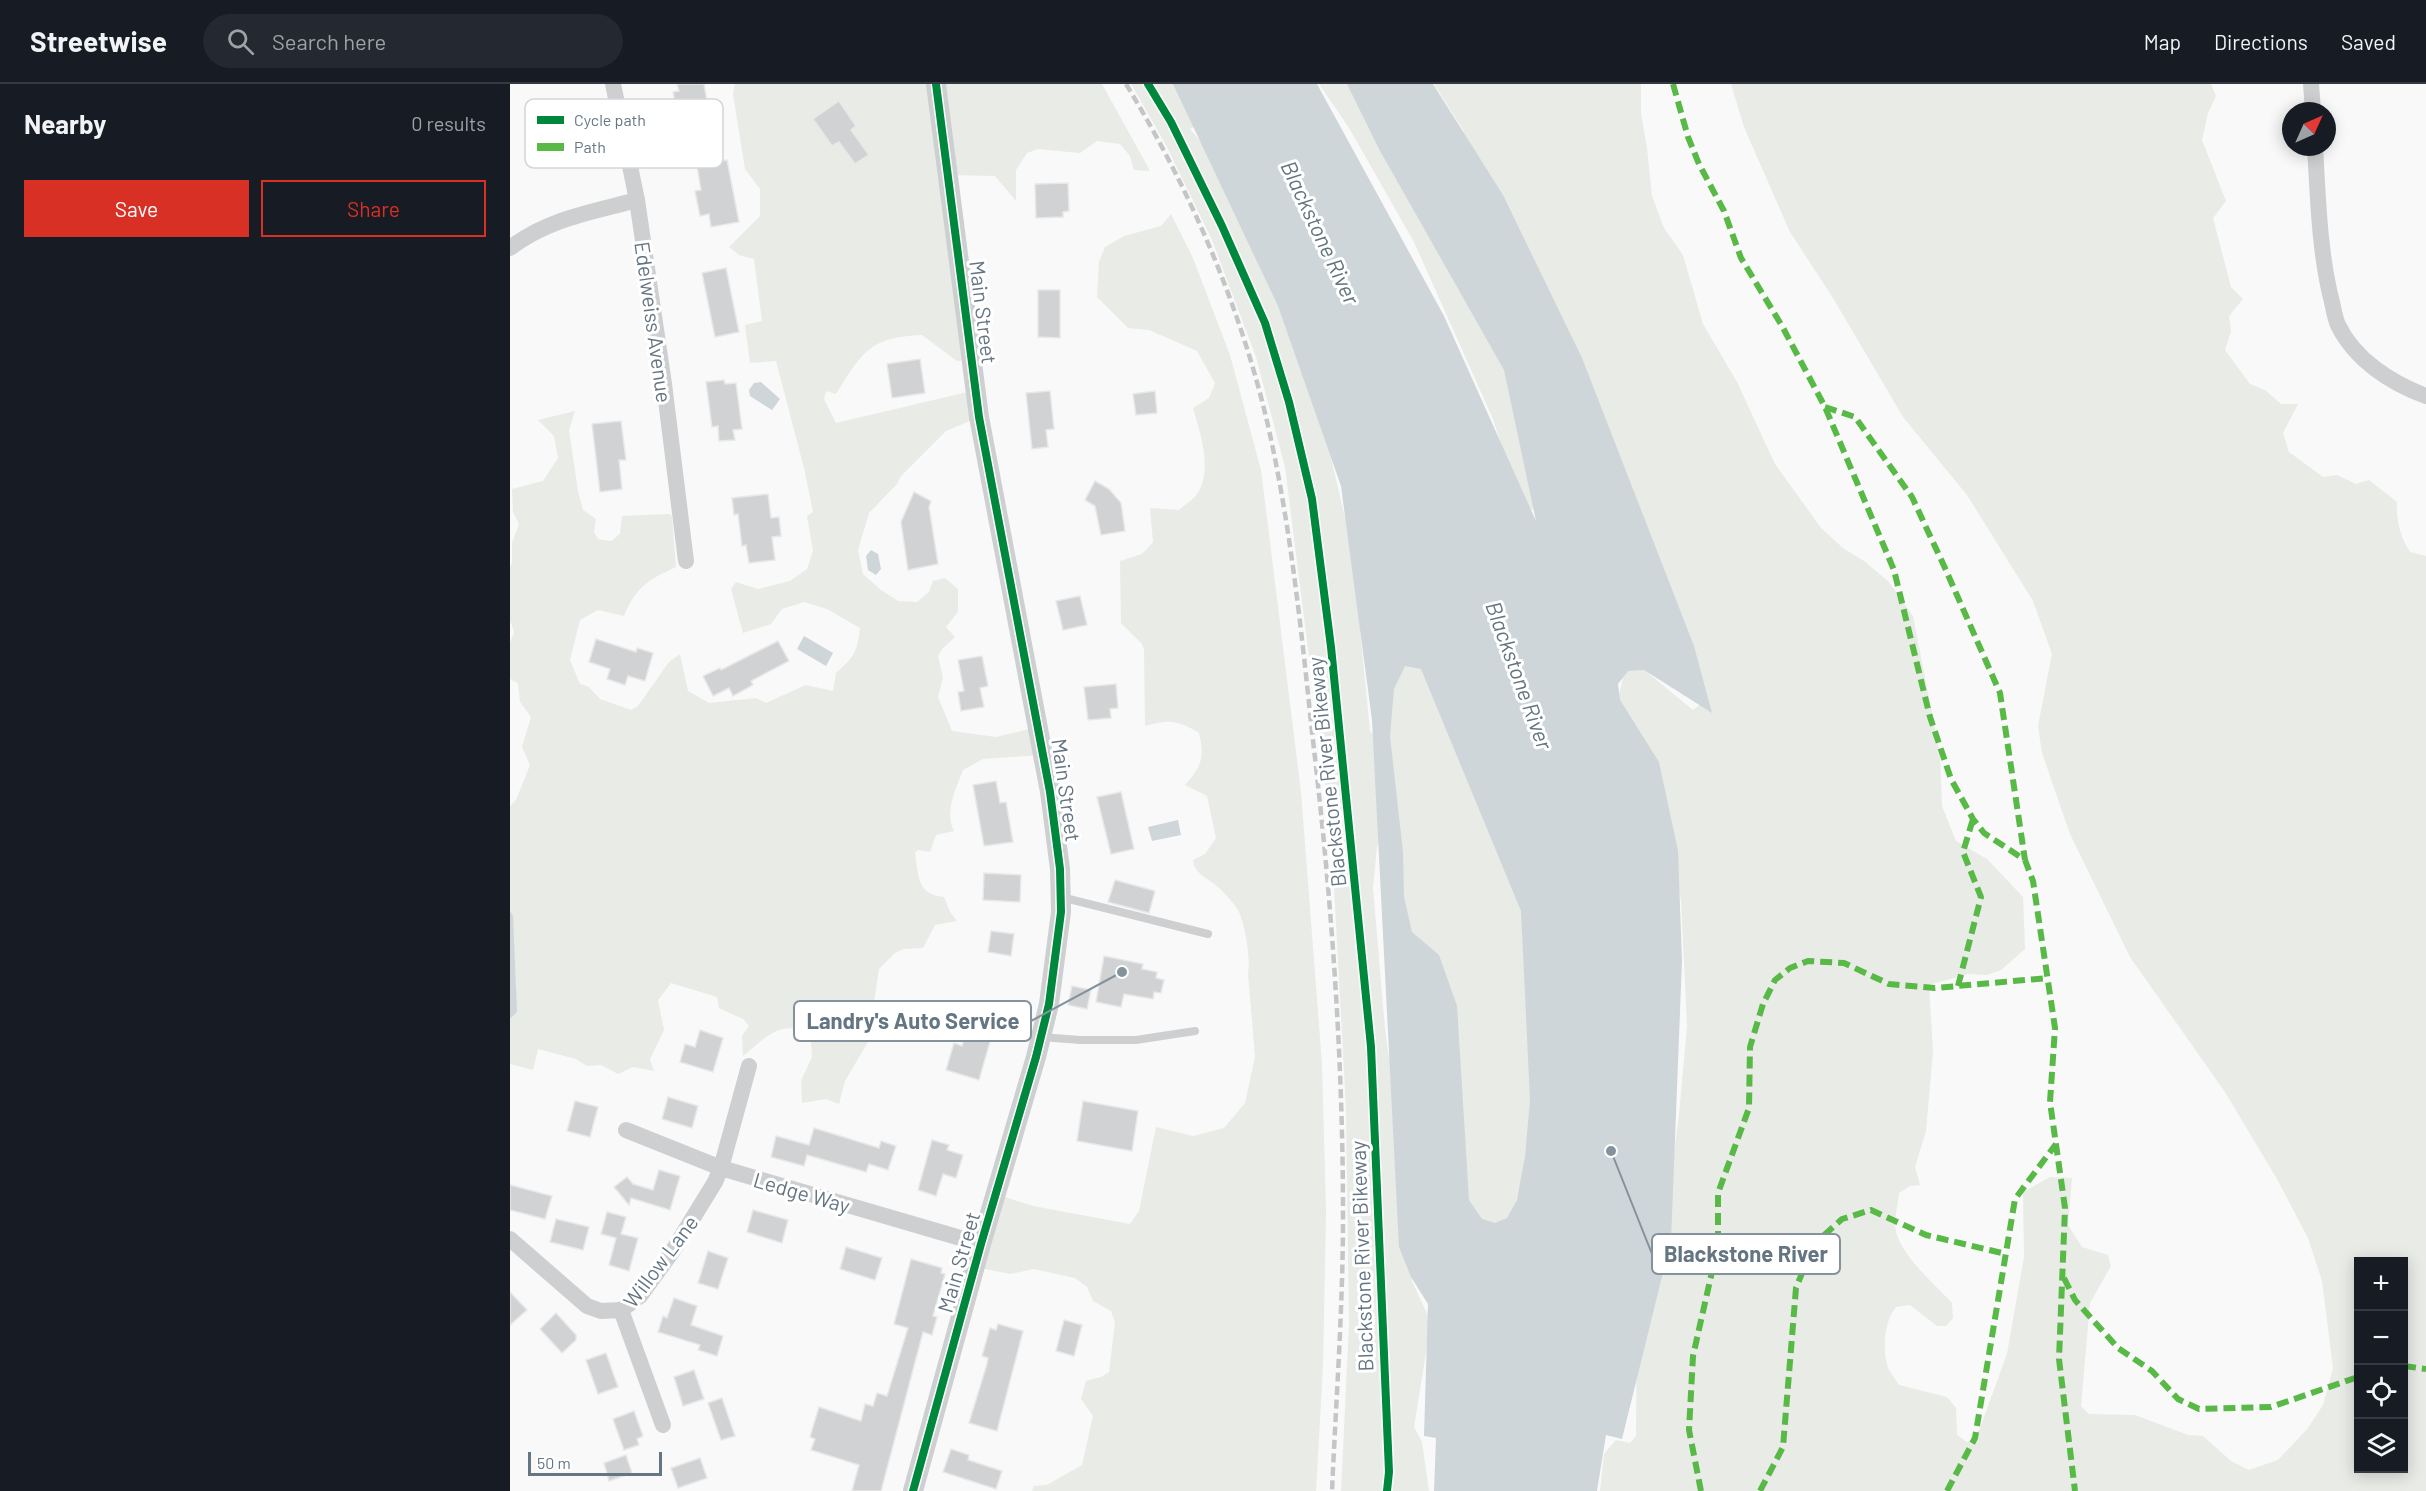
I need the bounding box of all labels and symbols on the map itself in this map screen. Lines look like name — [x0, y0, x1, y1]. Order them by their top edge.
legend — [525, 99, 723, 168]
north arrow — [2282, 102, 2336, 156]
text: Cycle path — [574, 110, 646, 129]
text: Path — [574, 137, 606, 156]
water label: Blackstone River — [1276, 156, 1366, 309]
street label: Edelweiss Avenue — [630, 240, 678, 404]
street label: Main Street — [965, 259, 1003, 365]
water label: Blackstone River — [1481, 598, 1559, 754]
street label: Blackstone River Bikeway — [1301, 655, 1351, 888]
street label: Main Street — [1047, 737, 1087, 843]
callout: Landry's Auto Service — [794, 1001, 1031, 1041]
text: Landry's Auto Service — [806, 1007, 1020, 1033]
street label: Blackstone River Bikeway — [1344, 1140, 1378, 1372]
street label: Ledge Way — [751, 1166, 853, 1218]
street label: Main Street — [932, 1209, 984, 1315]
street label: Willow Lane — [617, 1210, 703, 1312]
callout: Blackstone River — [1652, 1234, 1840, 1274]
text: Blackstone River — [1664, 1240, 1829, 1266]
scale bar — [528, 1449, 662, 1476]

